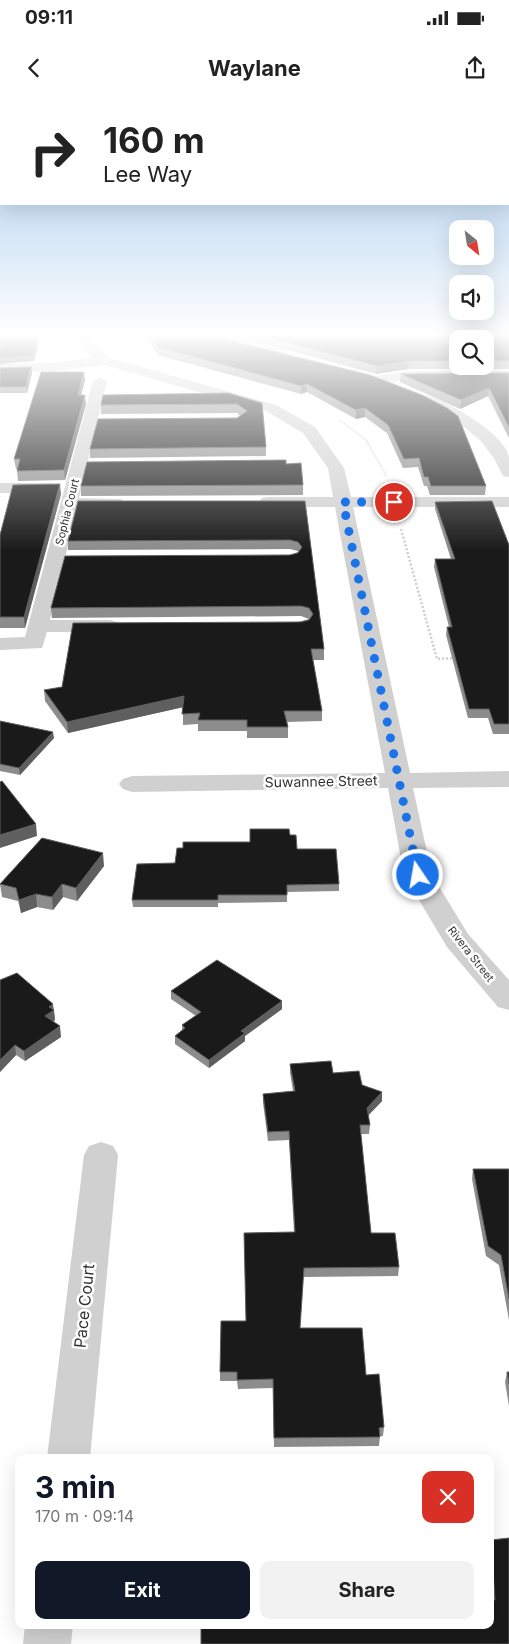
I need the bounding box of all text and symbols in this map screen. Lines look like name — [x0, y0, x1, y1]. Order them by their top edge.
text: 09:11 — [25, 6, 73, 29]
icon: back — [20, 54, 48, 82]
icon: share — [461, 54, 489, 82]
text: Waylane — [208, 55, 301, 81]
text: 160 m — [103, 119, 205, 161]
icon: right — [20, 120, 85, 185]
text: Lee Way — [103, 161, 192, 187]
north arrow — [449, 220, 494, 265]
map controls — [449, 220, 494, 375]
button: sound — [449, 275, 494, 320]
button: search — [449, 330, 494, 375]
street label: Sophia Court — [52, 477, 82, 547]
pin — [373, 481, 415, 523]
icon: arrive — [380, 488, 408, 516]
street label: Suwannee Street — [264, 772, 378, 790]
position arrow — [391, 848, 443, 900]
street label: Rivera Street — [445, 923, 497, 985]
street label: Pace Court — [70, 1263, 98, 1349]
text: 3 min — [35, 1469, 116, 1505]
button: close — [422, 1471, 474, 1523]
text: 170 m · 09:14 — [35, 1506, 134, 1526]
button: Exit — [35, 1561, 250, 1619]
button: Share — [260, 1561, 474, 1619]

